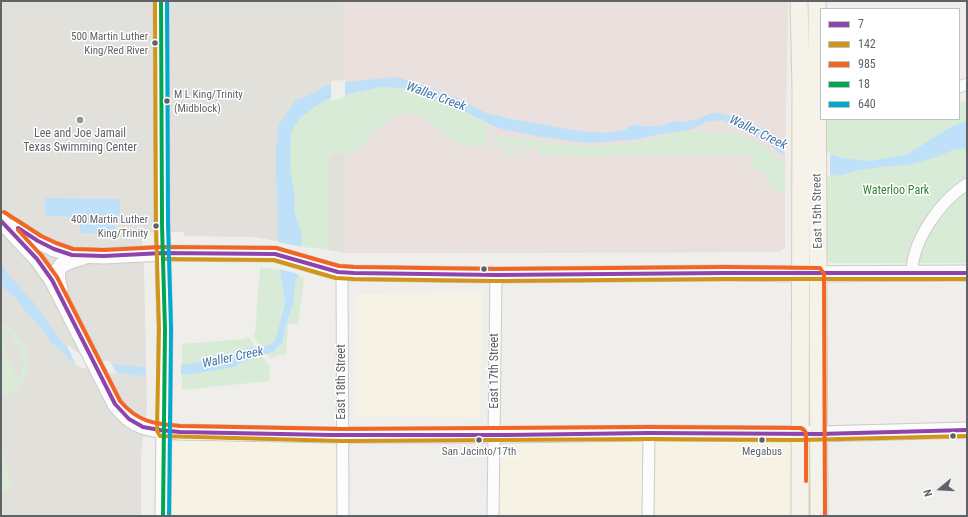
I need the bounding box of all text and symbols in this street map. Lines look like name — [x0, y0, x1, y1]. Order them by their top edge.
legend — [820, 8, 960, 120]
text: 7 — [858, 17, 864, 31]
place label: 500 Martin Luther King/Red River — [71, 30, 148, 56]
text: 142 — [858, 37, 876, 51]
marker: 500 Martin Luther King/Red River — [150, 38, 160, 48]
text: 985 — [858, 57, 876, 71]
text: 18 — [858, 77, 870, 91]
water label: Waller Creek — [404, 79, 468, 115]
place label: M L King/Trinity (Midblock) — [174, 88, 243, 114]
marker: M L King/Trinity (Midblock) — [162, 96, 172, 106]
text: 640 — [858, 97, 876, 111]
water label: Waller Creek — [727, 112, 789, 154]
marker: Lee and Joe Jamail Texas Swimming Center — [75, 115, 85, 125]
place label: Lee and Joe Jamail Texas Swimming Center — [23, 127, 137, 155]
street label: East 15th Street — [810, 173, 826, 249]
park label: Waterloo Park — [863, 184, 929, 198]
place label: 400 Martin Luther King/Trinity — [71, 213, 148, 239]
marker: 400 Martin Luther King/Trinity — [151, 221, 161, 231]
unlabelled marker — [479, 264, 489, 274]
street label: East 17th Street — [488, 333, 502, 409]
water label: Waller Creek — [201, 344, 265, 372]
street label: East 18th Street — [335, 344, 349, 420]
unlabelled marker — [948, 431, 958, 441]
marker: San Jacinto/17th — [474, 435, 484, 445]
marker: Megabus — [757, 435, 767, 445]
place label: San Jacinto/17th — [442, 445, 516, 459]
place label: Megabus — [742, 445, 782, 459]
north arrow — [920, 469, 960, 509]
text: N — [921, 488, 935, 498]

